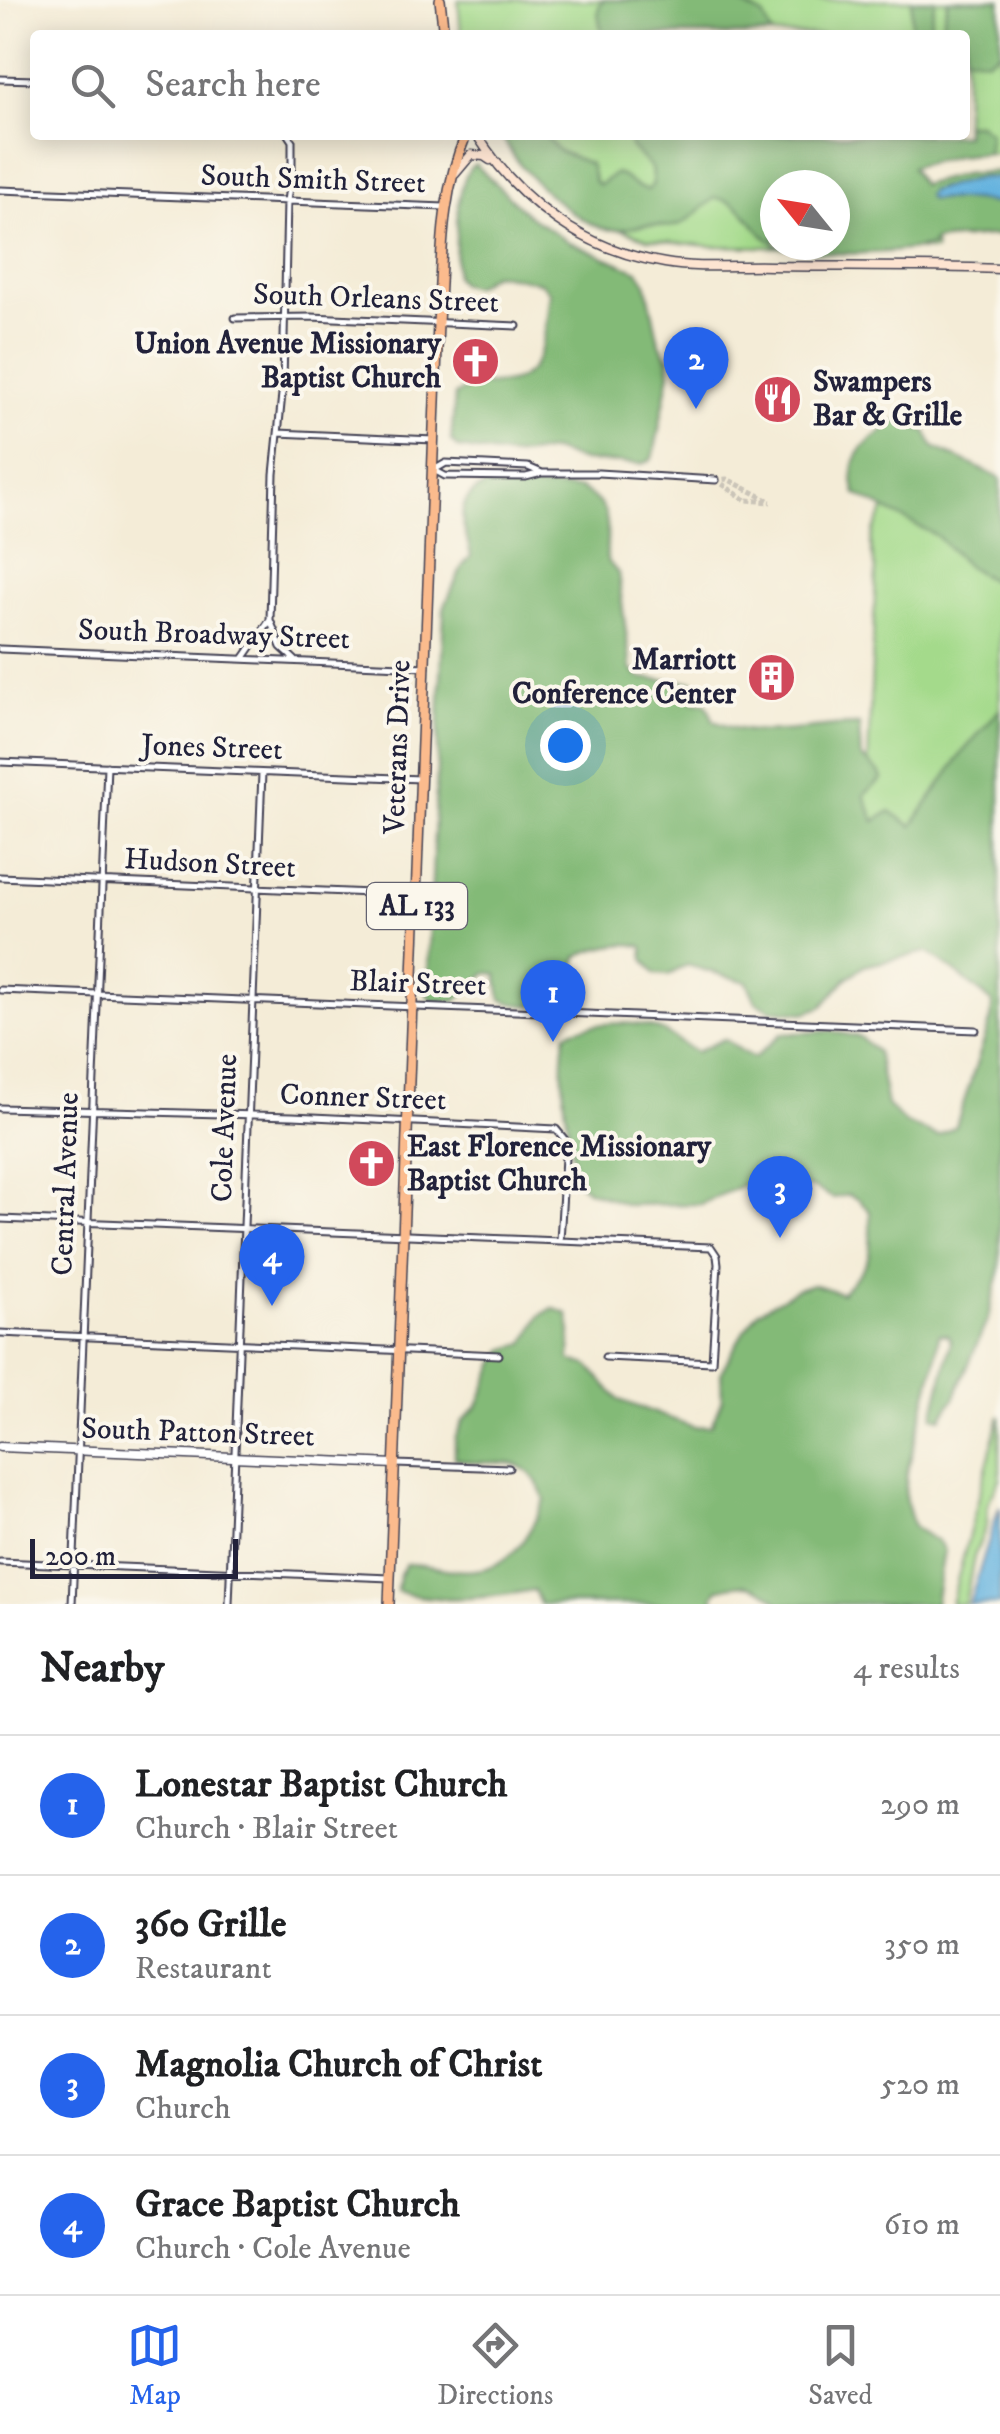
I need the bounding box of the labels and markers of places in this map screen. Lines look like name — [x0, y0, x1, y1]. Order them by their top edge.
place label: Union Avenue Missionary Baptist Church — [134, 326, 442, 397]
pin: 2 — [664, 326, 728, 409]
church icon: Union Avenue Missionary Baptist Church — [450, 335, 502, 387]
place label: Swampers Bar & Grille — [813, 364, 963, 435]
restaurant icon: Swampers Bar & Grille — [752, 373, 804, 425]
place label: Marriott Conference Center — [512, 642, 737, 713]
building icon: Marriott Conference Center — [745, 651, 797, 703]
pin: 1 — [520, 960, 586, 1042]
place label: East Florence Missionary Baptist Church — [407, 1129, 712, 1200]
church icon: East Florence Missionary Baptist Church — [346, 1138, 398, 1190]
pin: 3 — [748, 1156, 812, 1238]
pin: 4 — [240, 1224, 304, 1306]

